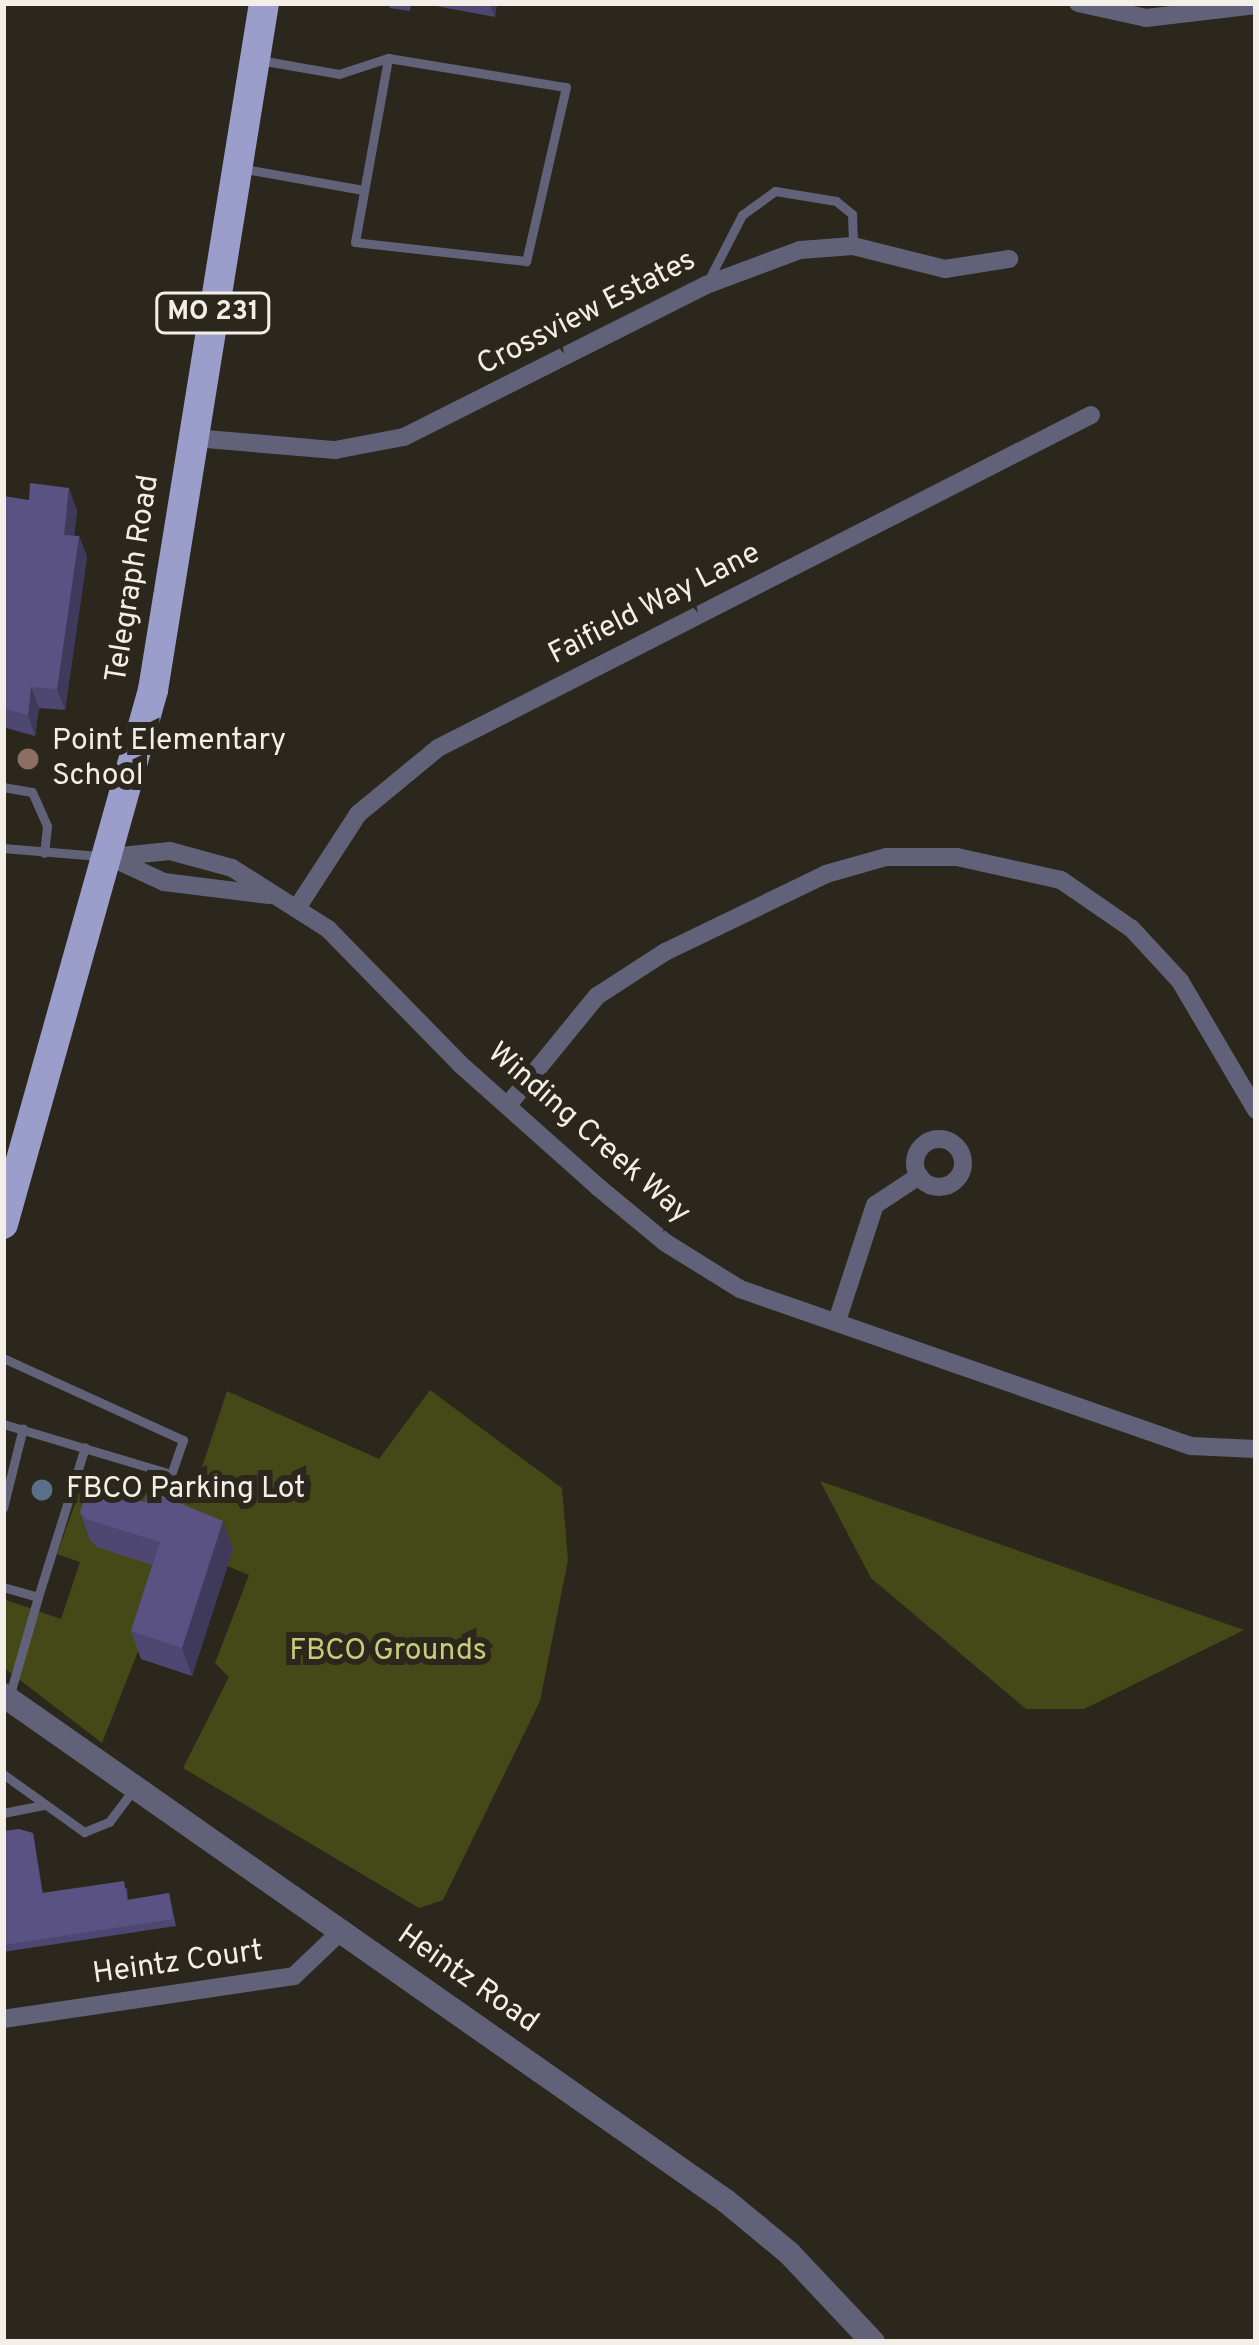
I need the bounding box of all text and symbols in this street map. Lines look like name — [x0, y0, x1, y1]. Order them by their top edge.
street label: Crossview Estates — [472, 243, 702, 385]
road number: MO 231 — [153, 292, 273, 334]
street label: Telegraph Road — [100, 472, 168, 686]
street label: Faifield Way Lane — [543, 536, 767, 674]
place label: Point Elementary School — [52, 724, 286, 795]
marker: Point Elementary School — [15, 746, 41, 772]
street label: Winding Creek Way — [479, 1036, 697, 1232]
place label: FBCO Parking Lot — [66, 1472, 305, 1508]
marker: FBCO Parking Lot — [29, 1477, 55, 1503]
park label: FBCO Grounds — [289, 1634, 487, 1670]
street label: Heintz Road — [390, 1918, 544, 2042]
street label: Heintz Court — [91, 1934, 265, 1994]

